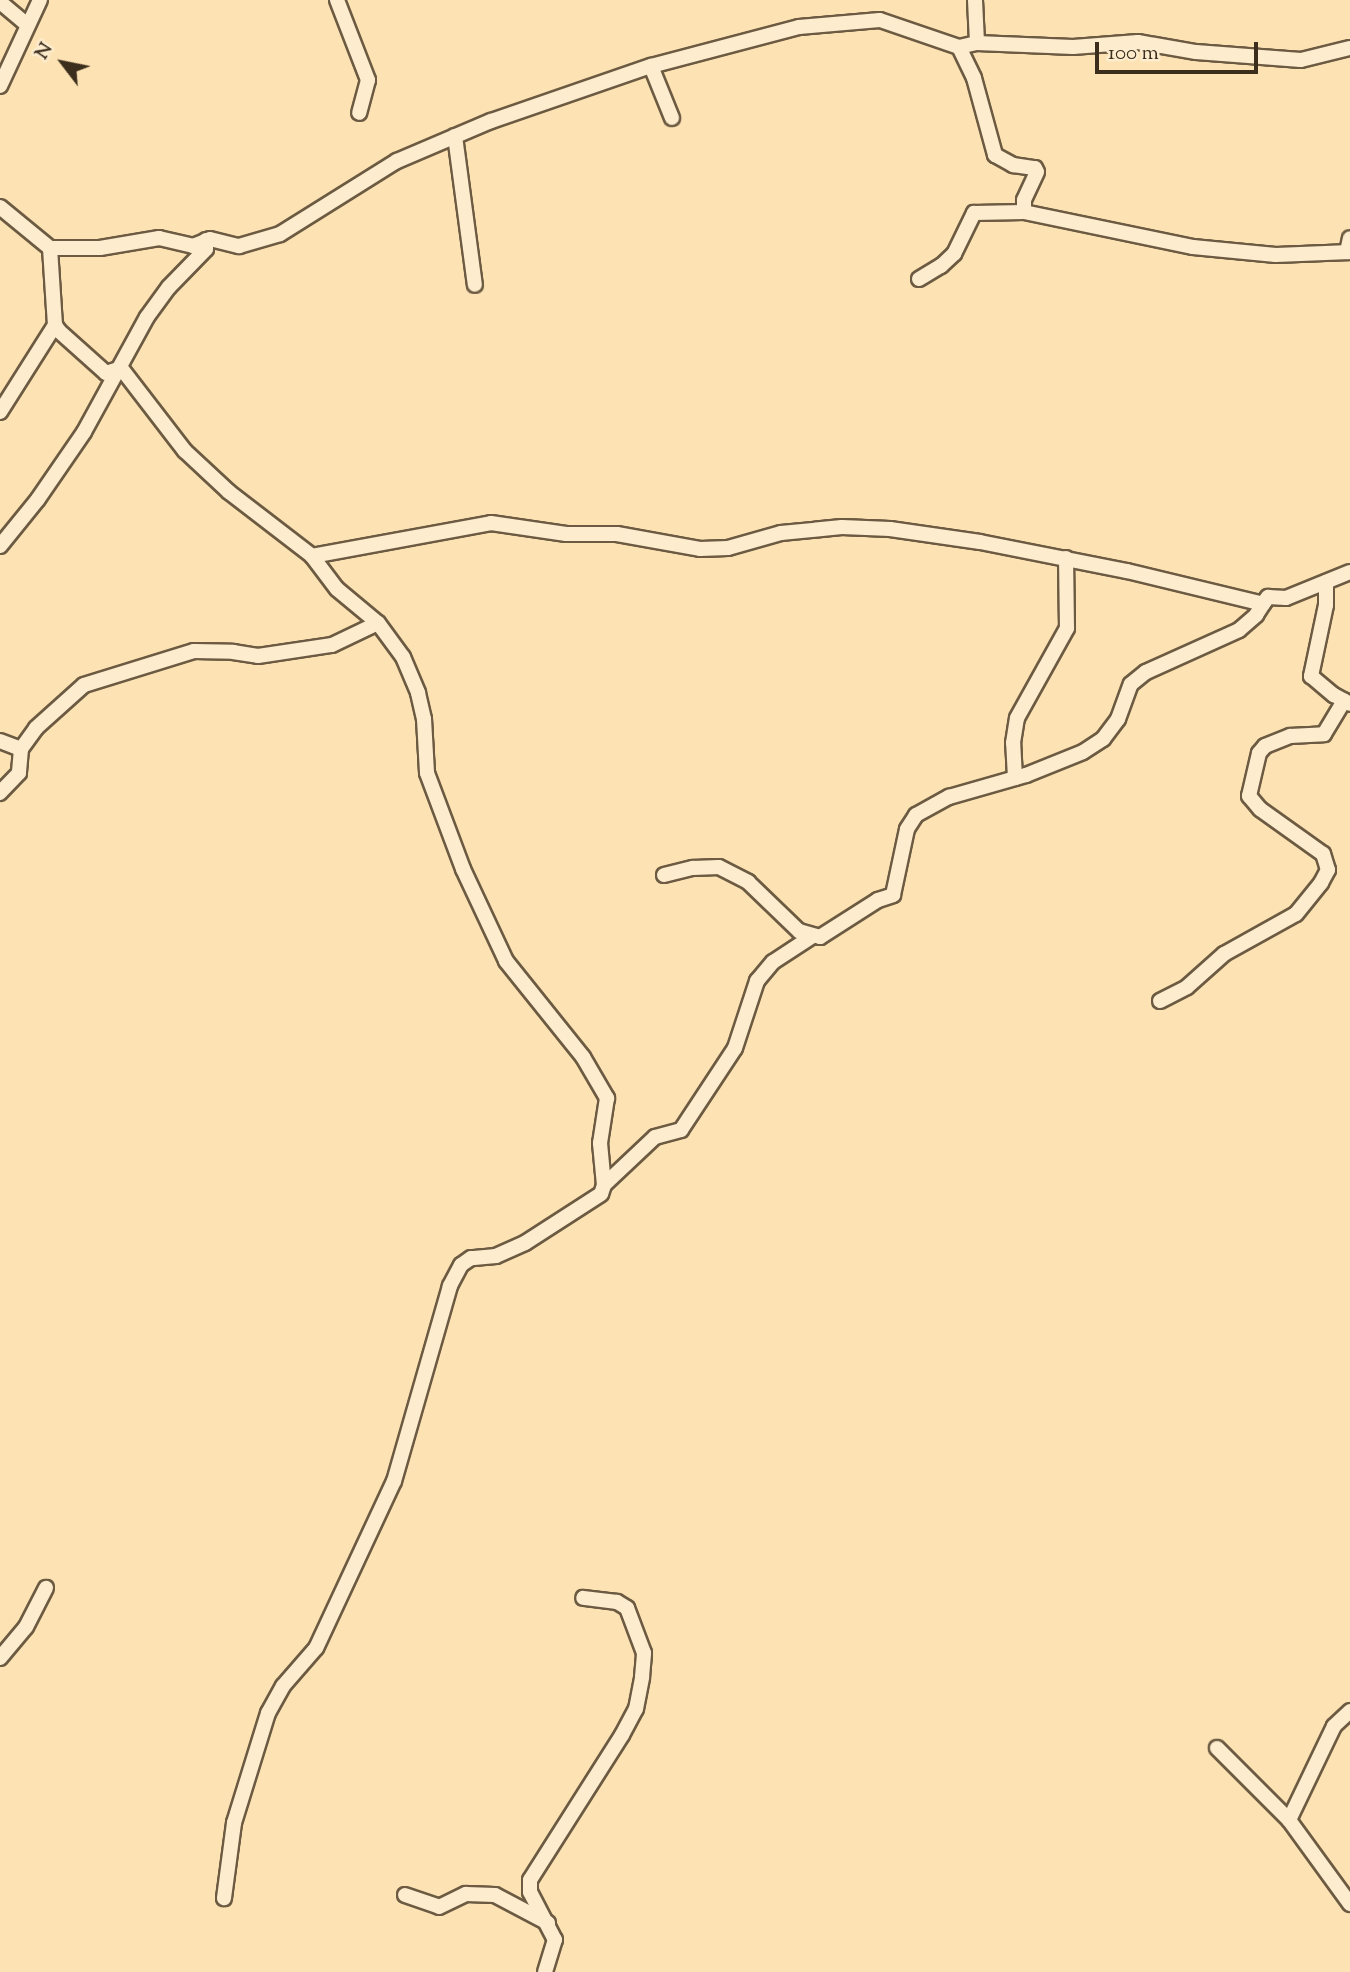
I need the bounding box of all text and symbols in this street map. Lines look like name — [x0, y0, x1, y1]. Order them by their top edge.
north arrow — [28, 28, 98, 98]
scale bar — [1098, 28, 1261, 72]
text: N — [29, 38, 60, 65]
text: 100 m — [1108, 39, 1159, 69]

